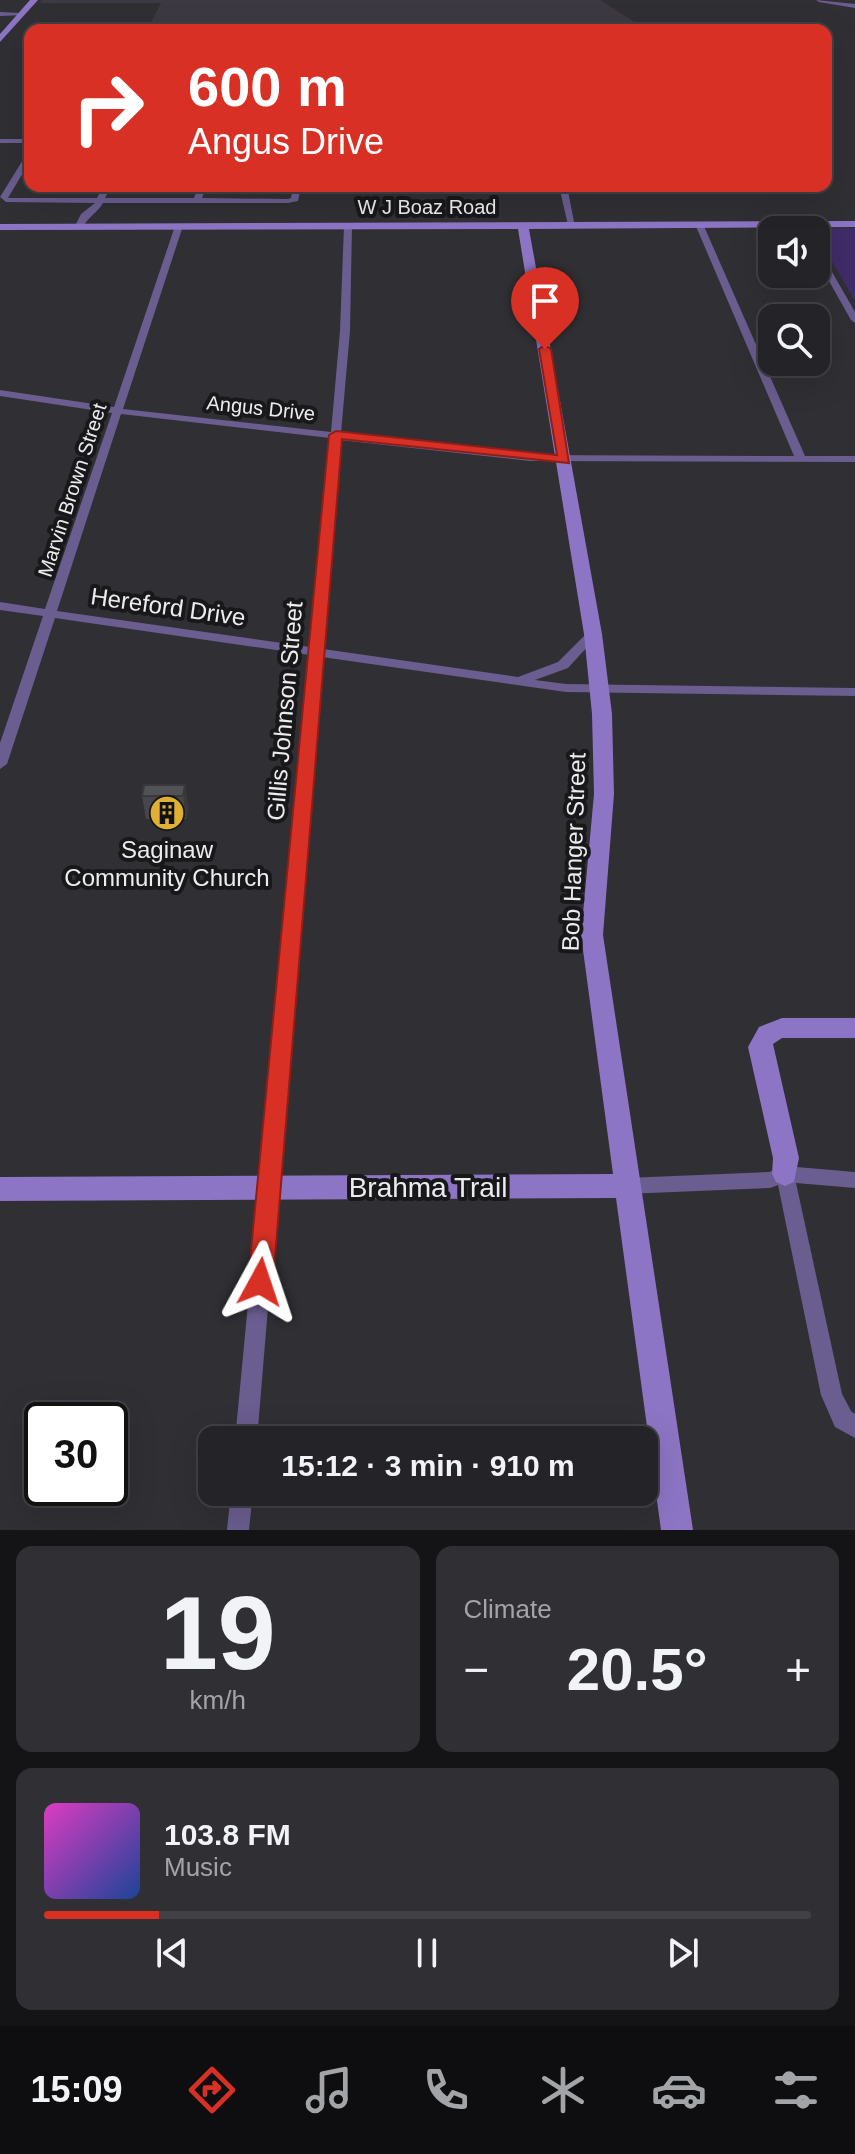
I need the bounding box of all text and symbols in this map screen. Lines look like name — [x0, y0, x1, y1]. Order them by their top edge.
text: 600 m — [188, 55, 347, 118]
icon: right — [56, 56, 160, 160]
text: Angus Drive — [188, 121, 384, 162]
street label: W J Boaz Road — [358, 196, 496, 218]
map controls — [758, 216, 830, 376]
button: sound — [758, 216, 830, 288]
pin — [511, 267, 579, 349]
icon: arrive — [523, 279, 567, 323]
button: search — [758, 304, 830, 376]
street label: Angus Drive — [206, 391, 316, 425]
street label: Marvin Brown Street — [34, 400, 111, 580]
street label: Hereford Drive — [89, 582, 247, 631]
street label: Gillis Johnson Street — [261, 600, 308, 822]
street label: Bob Hanger Street — [557, 752, 590, 952]
building icon: Saginaw Community Church — [148, 794, 186, 832]
place label: Saginaw Community Church — [64, 836, 270, 891]
street label: Brahma Trail — [349, 1172, 507, 1203]
position arrow — [218, 1240, 302, 1324]
speed limit sign: 30 — [24, 1402, 128, 1506]
text: 15:12 · 3 min · 910 m — [281, 1449, 575, 1482]
text: 19 — [160, 1575, 276, 1691]
text: Climate — [464, 1594, 552, 1624]
text: 20.5° — [567, 1636, 708, 1703]
text: − — [464, 1645, 489, 1694]
text: + — [785, 1645, 811, 1694]
text: km/h — [190, 1685, 246, 1715]
text: 103.8 FM — [164, 1818, 291, 1851]
text: Music — [164, 1852, 232, 1882]
icon: previous — [150, 1931, 194, 1975]
icon: pause — [405, 1931, 449, 1975]
icon: next — [661, 1931, 705, 1975]
icon: directions — [184, 2062, 240, 2118]
icon: music — [301, 2062, 357, 2118]
icon: phone — [418, 2062, 474, 2118]
icon: climate — [535, 2062, 591, 2118]
icon: car — [651, 2062, 707, 2118]
icon: filters — [768, 2062, 824, 2118]
text: 15:09 — [30, 2069, 123, 2110]

